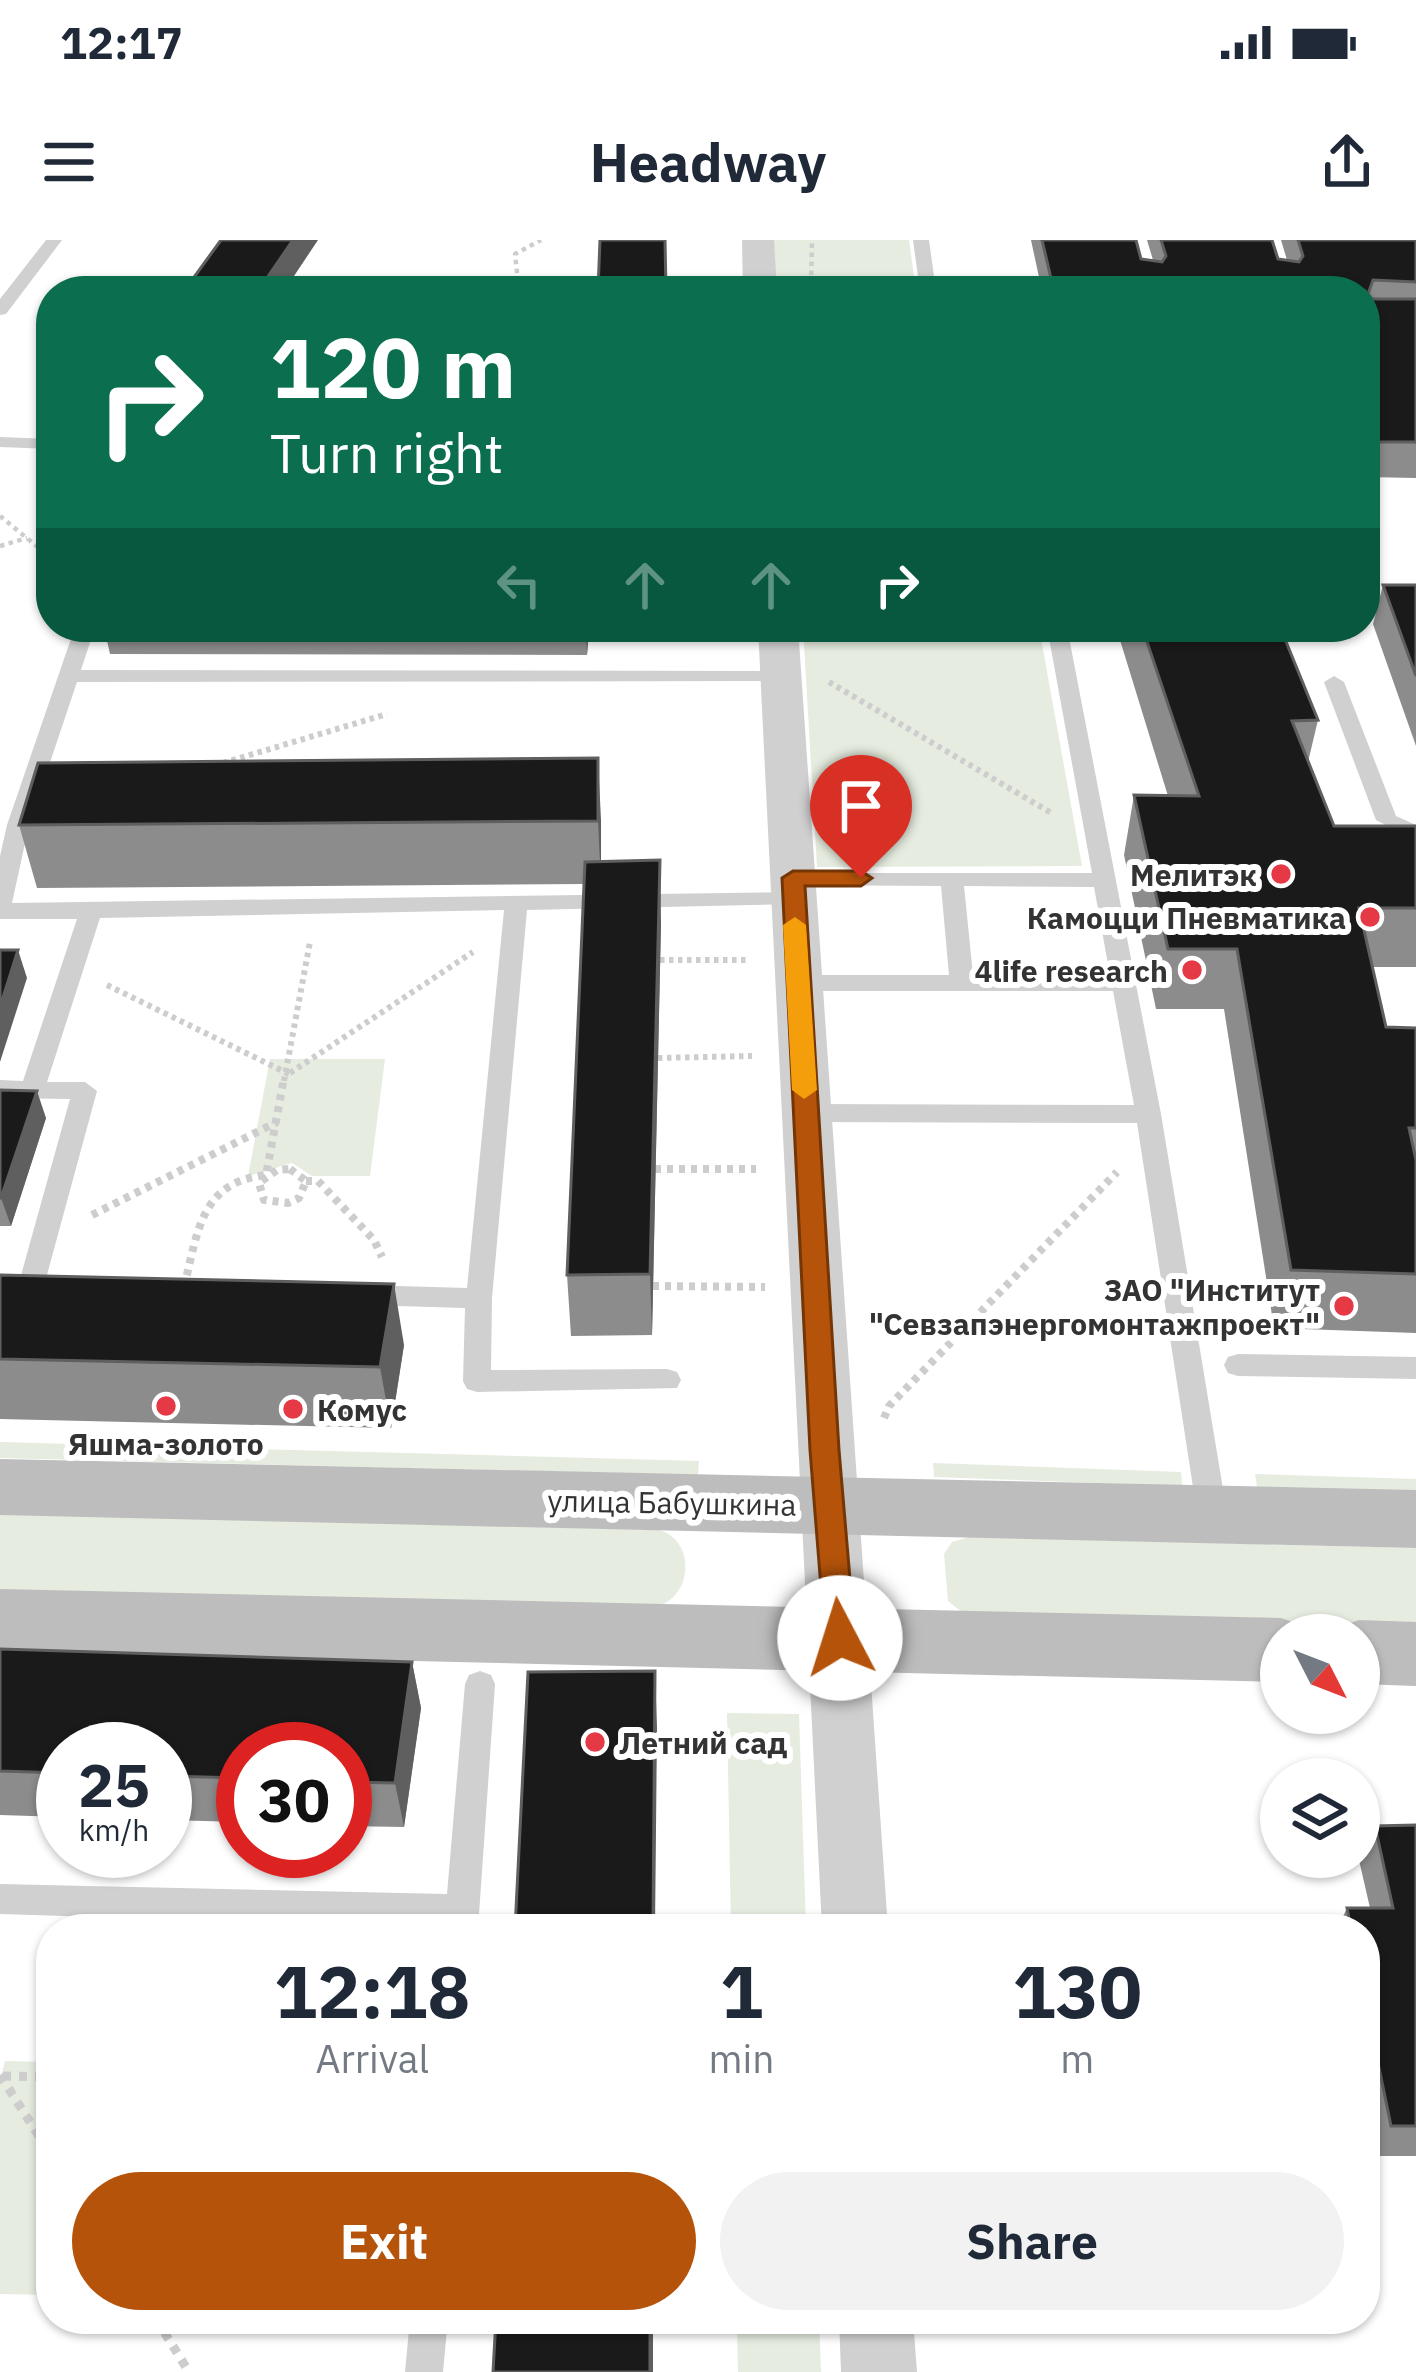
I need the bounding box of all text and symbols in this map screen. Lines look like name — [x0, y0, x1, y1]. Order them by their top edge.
text: 12:17 — [60, 13, 183, 71]
text: Headway — [590, 127, 826, 197]
icon: menu — [36, 129, 102, 195]
icon: share — [1314, 129, 1380, 195]
text: 120 m — [270, 312, 516, 421]
icon: right — [72, 324, 228, 480]
text: Turn right — [270, 418, 504, 488]
icon: left — [486, 552, 552, 618]
icon: ahead — [612, 552, 678, 618]
icon: ahead — [738, 552, 804, 618]
icon: right — [864, 552, 930, 618]
pin — [810, 755, 912, 878]
icon: arrive — [828, 773, 894, 839]
place label: Мелитэк — [1130, 855, 1257, 894]
marker: Мелитэк — [1268, 861, 1294, 887]
place label: Камоцци Пневматика — [1027, 898, 1346, 937]
marker: Камоцци Пневматика — [1357, 904, 1383, 930]
place label: 4life research — [974, 951, 1168, 990]
marker: 4life research — [1179, 957, 1205, 983]
place label: ЗАО "Институт "Севзапэнергомонтажпроект" — [869, 1270, 1320, 1343]
marker: ЗАО "Институт "Севзапэнергомонтажпроект" — [1331, 1293, 1357, 1319]
place label: Комус — [317, 1390, 407, 1429]
marker: Яшма-золото — [153, 1393, 179, 1419]
marker: Комус — [280, 1396, 306, 1422]
place label: Яшма-золото — [68, 1424, 264, 1463]
street label: улица Бабушкина — [547, 1480, 797, 1524]
position arrow — [777, 1575, 903, 1701]
north arrow — [1260, 1614, 1380, 1734]
map controls — [1260, 1614, 1380, 1878]
speed limit sign: 30 — [216, 1722, 372, 1878]
place label: Летний сад — [619, 1723, 788, 1762]
marker: Летний сад — [582, 1729, 608, 1755]
text: 25 — [78, 1745, 150, 1824]
button: layers — [1260, 1758, 1380, 1878]
text: km/h — [79, 1810, 149, 1849]
text: 12:18 — [274, 1944, 471, 2038]
text: 1 — [720, 1944, 763, 2038]
text: 130 — [1012, 1944, 1142, 2038]
text: Arrival — [315, 2033, 429, 2084]
text: min — [709, 2033, 774, 2084]
text: m — [1060, 2033, 1094, 2084]
button: Exit — [72, 2172, 696, 2310]
button: Share — [720, 2172, 1344, 2310]

